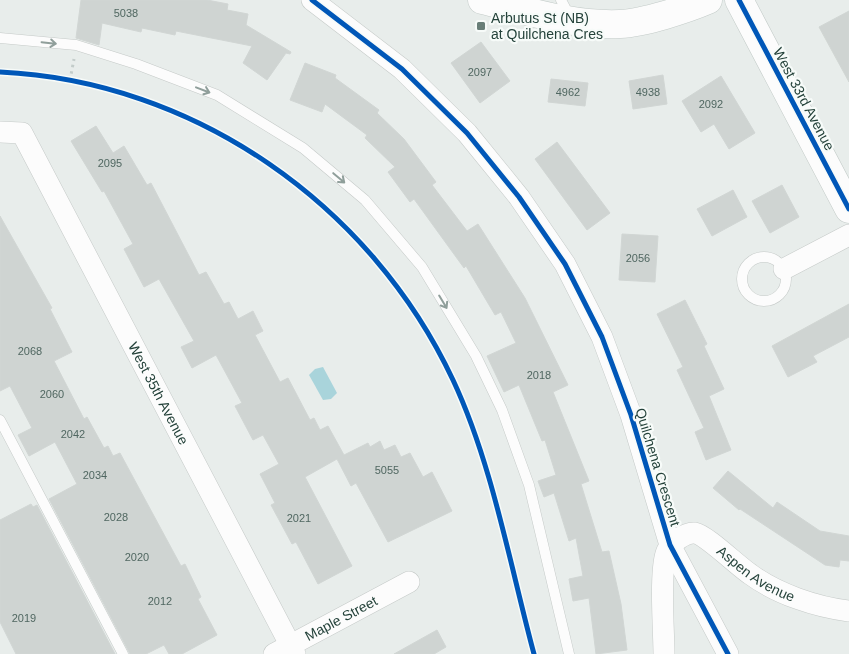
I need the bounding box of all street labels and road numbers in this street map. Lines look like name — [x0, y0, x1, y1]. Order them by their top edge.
street label: West 33rd Avenue — [770, 45, 838, 153]
street label: West 35th Avenue — [125, 340, 192, 447]
street label: Quilchena Crescent — [632, 406, 684, 528]
street label: Aspen Avenue — [714, 542, 797, 605]
street label: Maple Street — [302, 592, 380, 644]

